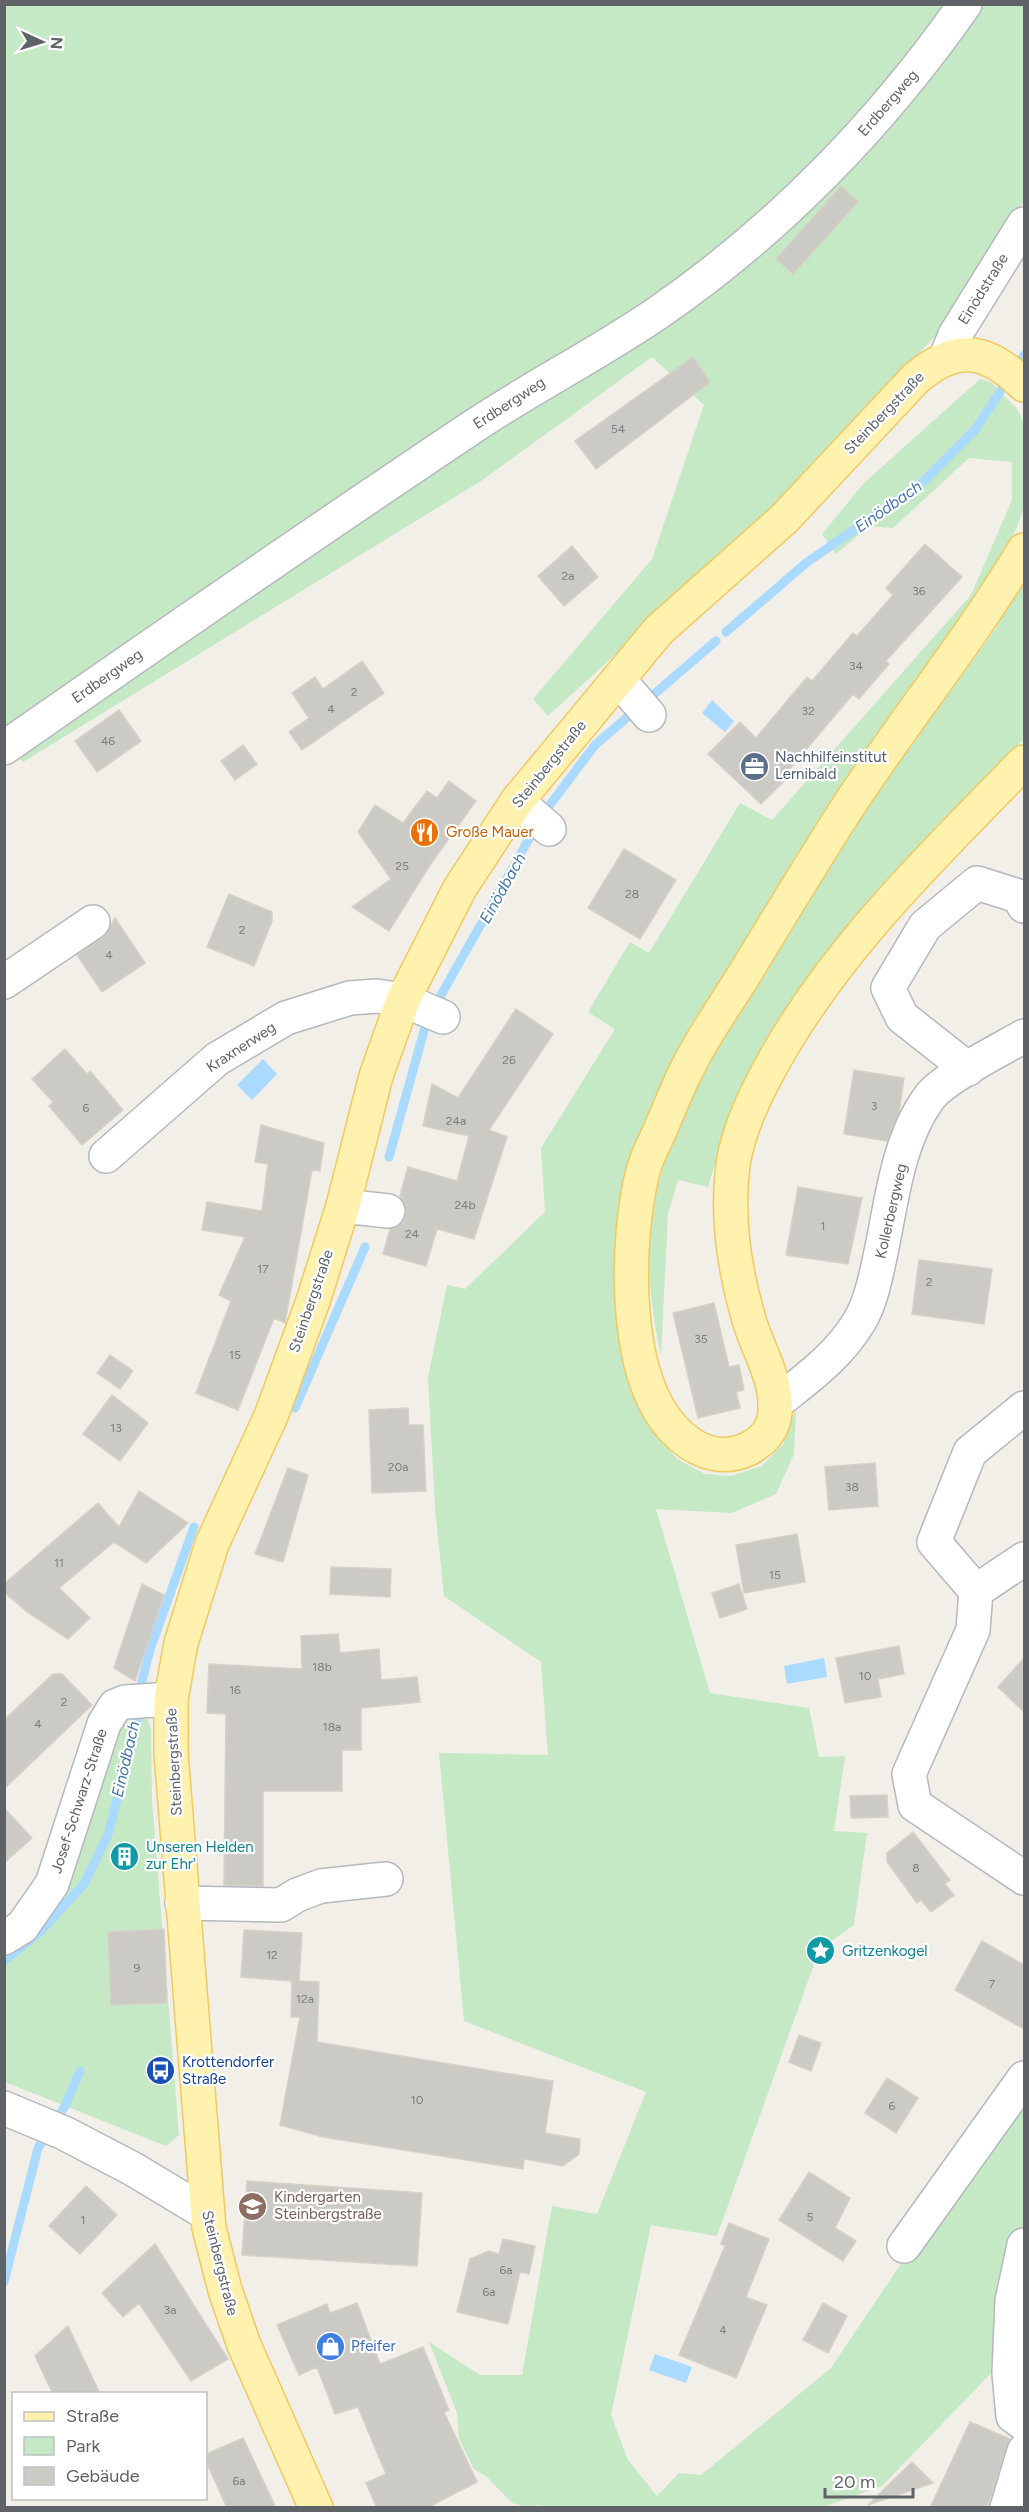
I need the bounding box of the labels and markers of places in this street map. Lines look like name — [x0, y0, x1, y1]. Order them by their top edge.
place label: Nachhilfeinstitut Lernibald — [775, 748, 888, 783]
office icon: Nachhilfeinstitut Lernibald — [738, 750, 770, 782]
restaurant icon: Große Mauer — [409, 816, 441, 848]
place label: Große Mauer — [446, 823, 534, 841]
place label: Unseren Helden zur Ehr' — [146, 1838, 254, 1873]
building icon: Unseren Helden zur Ehr' — [109, 1840, 141, 1872]
place icon: Gritzenkogel — [805, 1935, 837, 1967]
place label: Gritzenkogel — [842, 1942, 928, 1960]
place label: Krottendorfer Straße — [182, 2053, 274, 2088]
bus stop icon: Krottendorfer Straße — [145, 2055, 177, 2087]
place label: Kindergarten Steinbergstraße — [274, 2188, 382, 2223]
school or university icon: Kindergarten Steinbergstraße — [237, 2190, 269, 2222]
shop icon: Pfeifer — [314, 2330, 346, 2362]
place label: Pfeifer — [351, 2337, 396, 2355]

